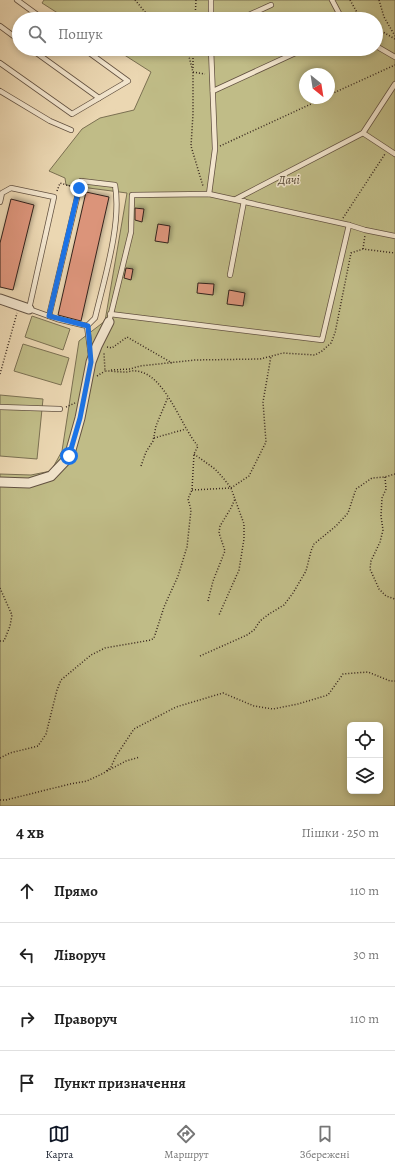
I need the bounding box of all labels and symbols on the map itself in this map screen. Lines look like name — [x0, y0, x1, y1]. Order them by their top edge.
north arrow — [299, 68, 335, 104]
park label: Дачі — [277, 172, 300, 188]
route end — [70, 179, 88, 197]
route start — [60, 447, 78, 465]

